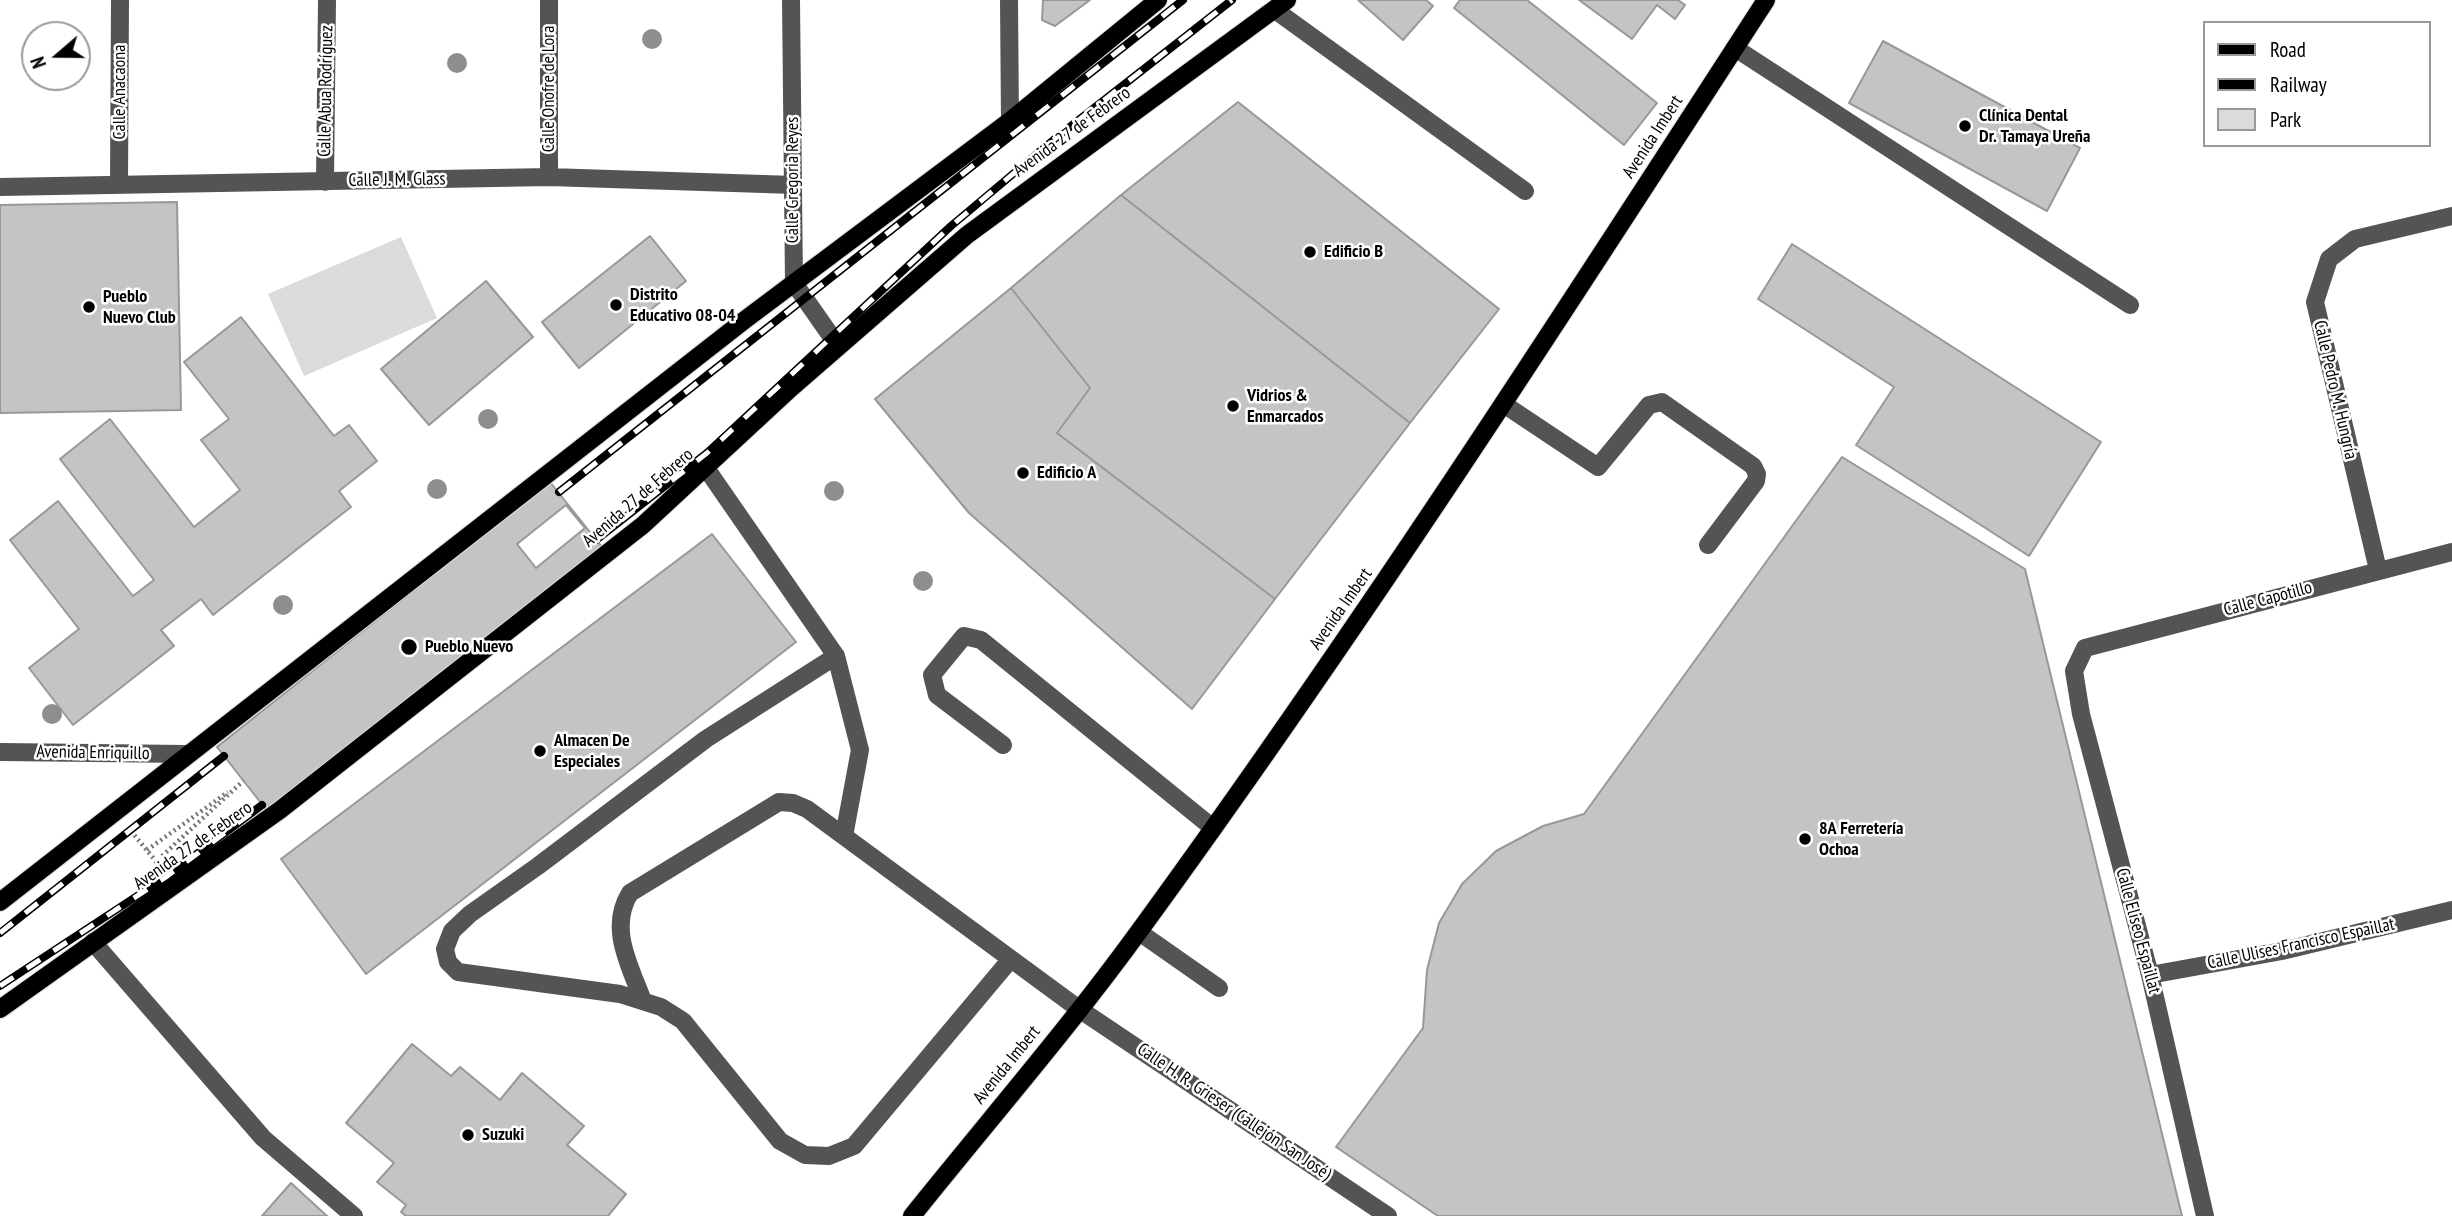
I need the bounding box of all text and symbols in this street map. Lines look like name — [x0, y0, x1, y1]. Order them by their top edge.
north arrow — [21, 21, 91, 91]
legend — [2204, 21, 2431, 147]
street label: Calle Abua Rodríguez — [314, 25, 338, 157]
street label: Calle Onofre de Lora — [538, 26, 560, 152]
text: Road — [2270, 36, 2306, 63]
street label: Calle Anacaona — [109, 45, 131, 139]
text: N — [25, 54, 51, 71]
text: Railway — [2270, 71, 2327, 98]
street label: Avenida 27 de Febrero — [1009, 82, 1135, 182]
street label: Avenida Imbert — [1618, 92, 1688, 182]
place label: Clínica Dental Dr. Tamaya Ureña — [1979, 105, 2090, 148]
text: Park — [2270, 106, 2301, 133]
street label: Calle Gregoria Reyes — [782, 117, 804, 243]
marker: Clínica Dental Dr. Tamaya Ureña — [1957, 118, 1973, 134]
street label: Calle J. M. Glass — [348, 168, 446, 192]
place label: Edificio B — [1324, 241, 1383, 263]
marker: Edificio B — [1302, 244, 1318, 260]
place label: Distrito Educativo 08-04 — [630, 284, 735, 326]
place label: Pueblo Nuevo Club — [103, 286, 176, 328]
marker: Distrito Educativo 08-04 — [608, 297, 624, 313]
marker: Pueblo Nuevo Club — [81, 299, 97, 315]
street label: Calle Pedro M. Hungría — [2309, 318, 2361, 462]
place label: Vidrios & Enmarcados — [1247, 385, 1324, 428]
marker: Vidrios & Enmarcados — [1225, 398, 1241, 414]
street label: Avenida 27 de Febrero — [578, 444, 698, 552]
place label: Edificio A — [1037, 462, 1096, 484]
marker: Edificio A — [1015, 465, 1031, 481]
street label: Avenida Imbert — [1305, 564, 1377, 654]
street label: Calle Capotillo — [2221, 577, 2315, 621]
place label: Pueblo Nuevo — [425, 636, 513, 658]
marker: Pueblo Nuevo — [399, 637, 419, 657]
place label: Almacen De Especiales — [554, 730, 630, 772]
street label: Avenida Enriquillo — [36, 741, 150, 765]
marker: Almacen De Especiales — [532, 743, 548, 759]
street label: Avenida 27 de Febrero — [130, 797, 256, 895]
place label: 8A Ferretería Ochoa — [1819, 818, 1904, 860]
marker: 8A Ferretería Ochoa — [1797, 831, 1813, 847]
street label: Calle Eliseo Espaillat — [2111, 866, 2165, 996]
street label: Calle Ulises Francisco Espaillat — [2206, 914, 2396, 974]
street label: Avenida Imbert — [969, 1021, 1045, 1109]
street label: Calle H. R. Grieser (Callejón San José) — [1133, 1039, 1335, 1185]
place label: Suzuki — [482, 1124, 524, 1146]
marker: Suzuki — [460, 1127, 476, 1143]

